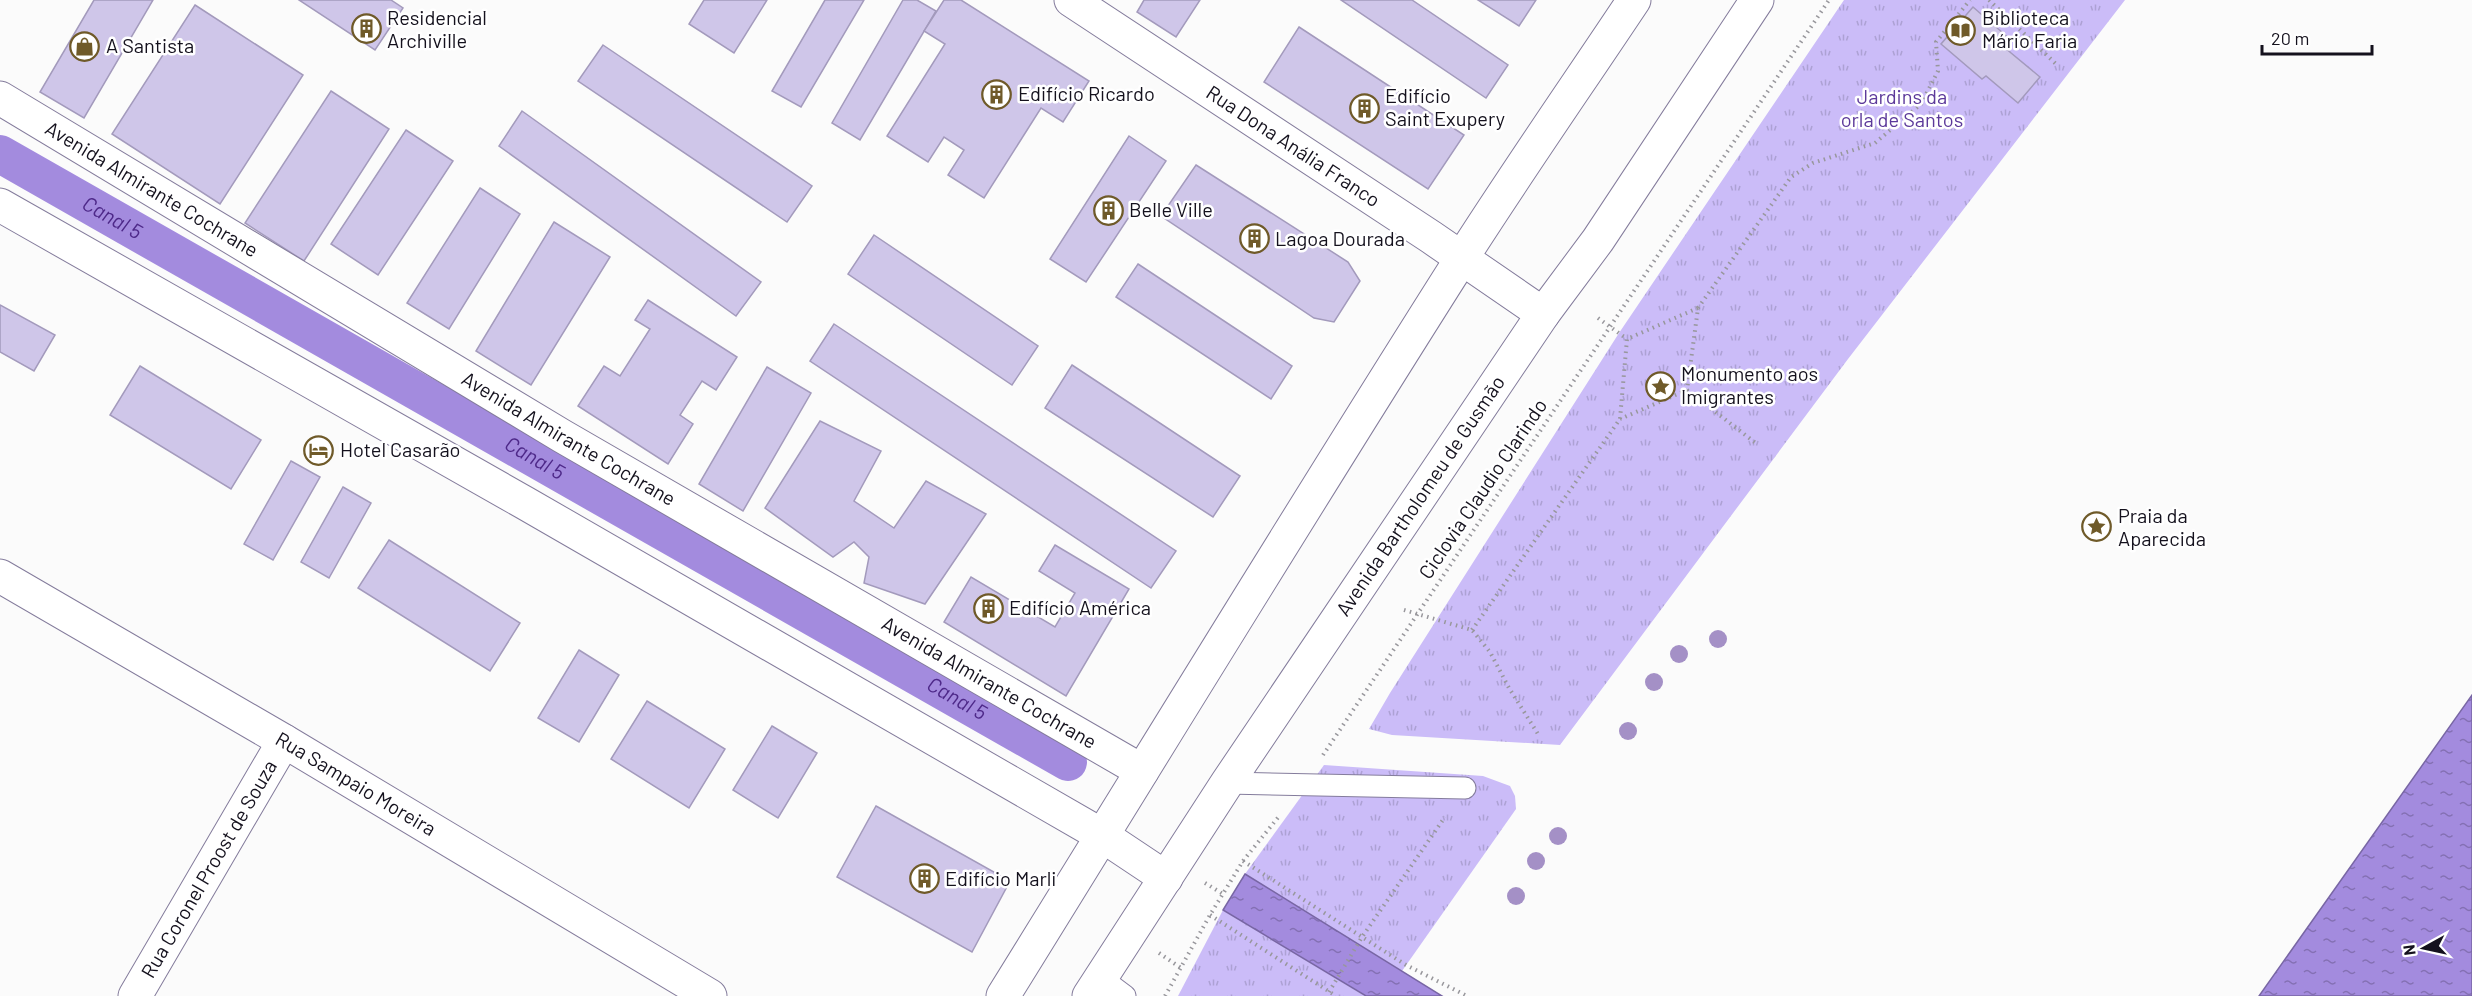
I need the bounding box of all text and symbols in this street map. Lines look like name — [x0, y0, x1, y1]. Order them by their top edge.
place label: Residencial Archiville — [387, 5, 487, 52]
place label: Biblioteca Mário Faria — [1982, 5, 2077, 52]
building icon: Residencial Archiville — [350, 13, 382, 45]
library icon: Biblioteca Mário Faria — [1945, 14, 1977, 46]
scale bar — [2262, 18, 2372, 56]
text: 20 m — [2271, 27, 2309, 49]
shop icon: A Santista — [69, 30, 101, 62]
place label: A Santista — [106, 33, 194, 57]
building icon: Edifício Ricardo — [981, 78, 1013, 110]
street label: Rua Dona Anália Franco — [1202, 80, 1385, 211]
place label: Edifício Ricardo — [1018, 81, 1155, 105]
place label: Edifício Saint Exupery — [1385, 83, 1505, 130]
park label: Jardins da orla de Santos — [1841, 84, 1963, 131]
building icon: Edifício Saint Exupery — [1348, 92, 1380, 124]
street label: Avenida Almirante Cochrane — [42, 115, 263, 261]
water label: Canal 5 — [79, 190, 148, 244]
building icon: Belle Ville — [1092, 194, 1124, 226]
place label: Belle Ville — [1129, 197, 1213, 221]
building icon: Lagoa Dourada — [1238, 223, 1270, 255]
place label: Lagoa Dourada — [1275, 226, 1405, 250]
place label: Monumento aos Imigrantes — [1681, 361, 1818, 408]
street label: Avenida Almirante Cochrane — [458, 366, 680, 510]
place icon: Monumento aos Imigrantes — [1644, 370, 1676, 402]
street label: Avenida Bartholomeu de Gusmão — [1330, 371, 1509, 620]
street label: Ciclovia Claudio Clarindo — [1413, 394, 1551, 583]
water label: Canal 5 — [501, 430, 570, 484]
hotel icon: Hotel Casarão — [303, 434, 335, 466]
place label: Hotel Casarão — [340, 437, 460, 461]
place label: Praia da Aparecida — [2118, 503, 2206, 550]
place icon: Praia da Aparecida — [2081, 511, 2113, 543]
building icon: Edifício América — [972, 592, 1004, 624]
place label: Edifício América — [1009, 595, 1151, 619]
street label: Avenida Almirante Cochrane — [878, 610, 1101, 753]
water label: Canal 5 — [923, 671, 992, 725]
street label: Rua Sampaio Moreira — [272, 726, 441, 840]
street label: Rua Coronel Proost de Souza — [135, 755, 281, 982]
building icon: Edifício Marli — [908, 863, 940, 895]
place label: Edifício Marli — [945, 866, 1056, 890]
north arrow — [2394, 918, 2454, 978]
text: N — [2399, 944, 2419, 957]

